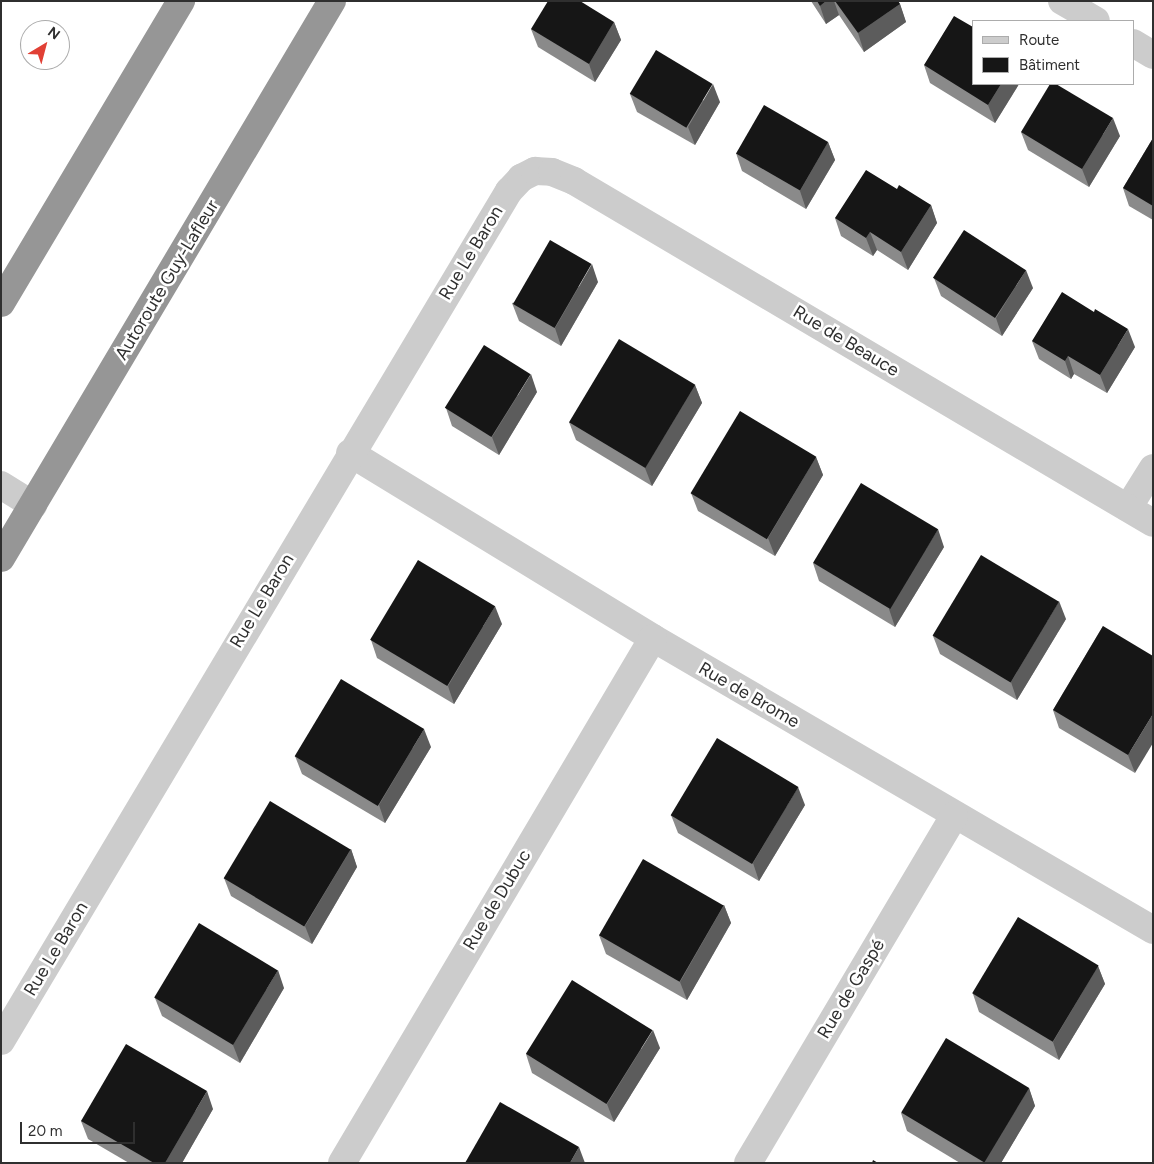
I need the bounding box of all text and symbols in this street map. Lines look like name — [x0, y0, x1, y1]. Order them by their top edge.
north arrow — [20, 20, 70, 70]
legend — [972, 20, 1134, 85]
text: N — [44, 23, 63, 43]
text: Route — [1019, 31, 1059, 49]
text: Bâtiment — [1019, 56, 1080, 74]
street label: Autoroute Guy-Lafleur — [111, 196, 223, 364]
street label: Rue Le Baron — [434, 202, 508, 304]
street label: Rue de Beauce — [789, 301, 903, 381]
street label: Rue Le Baron — [225, 550, 299, 652]
street label: Rue de Brome — [695, 657, 803, 733]
street label: Rue de Dubuc — [459, 846, 535, 954]
street label: Rue Le Baron — [19, 898, 93, 1000]
street label: Rue de Gaspé — [813, 935, 889, 1043]
scale bar — [22, 1112, 138, 1144]
text: 20 m — [28, 1122, 62, 1140]

